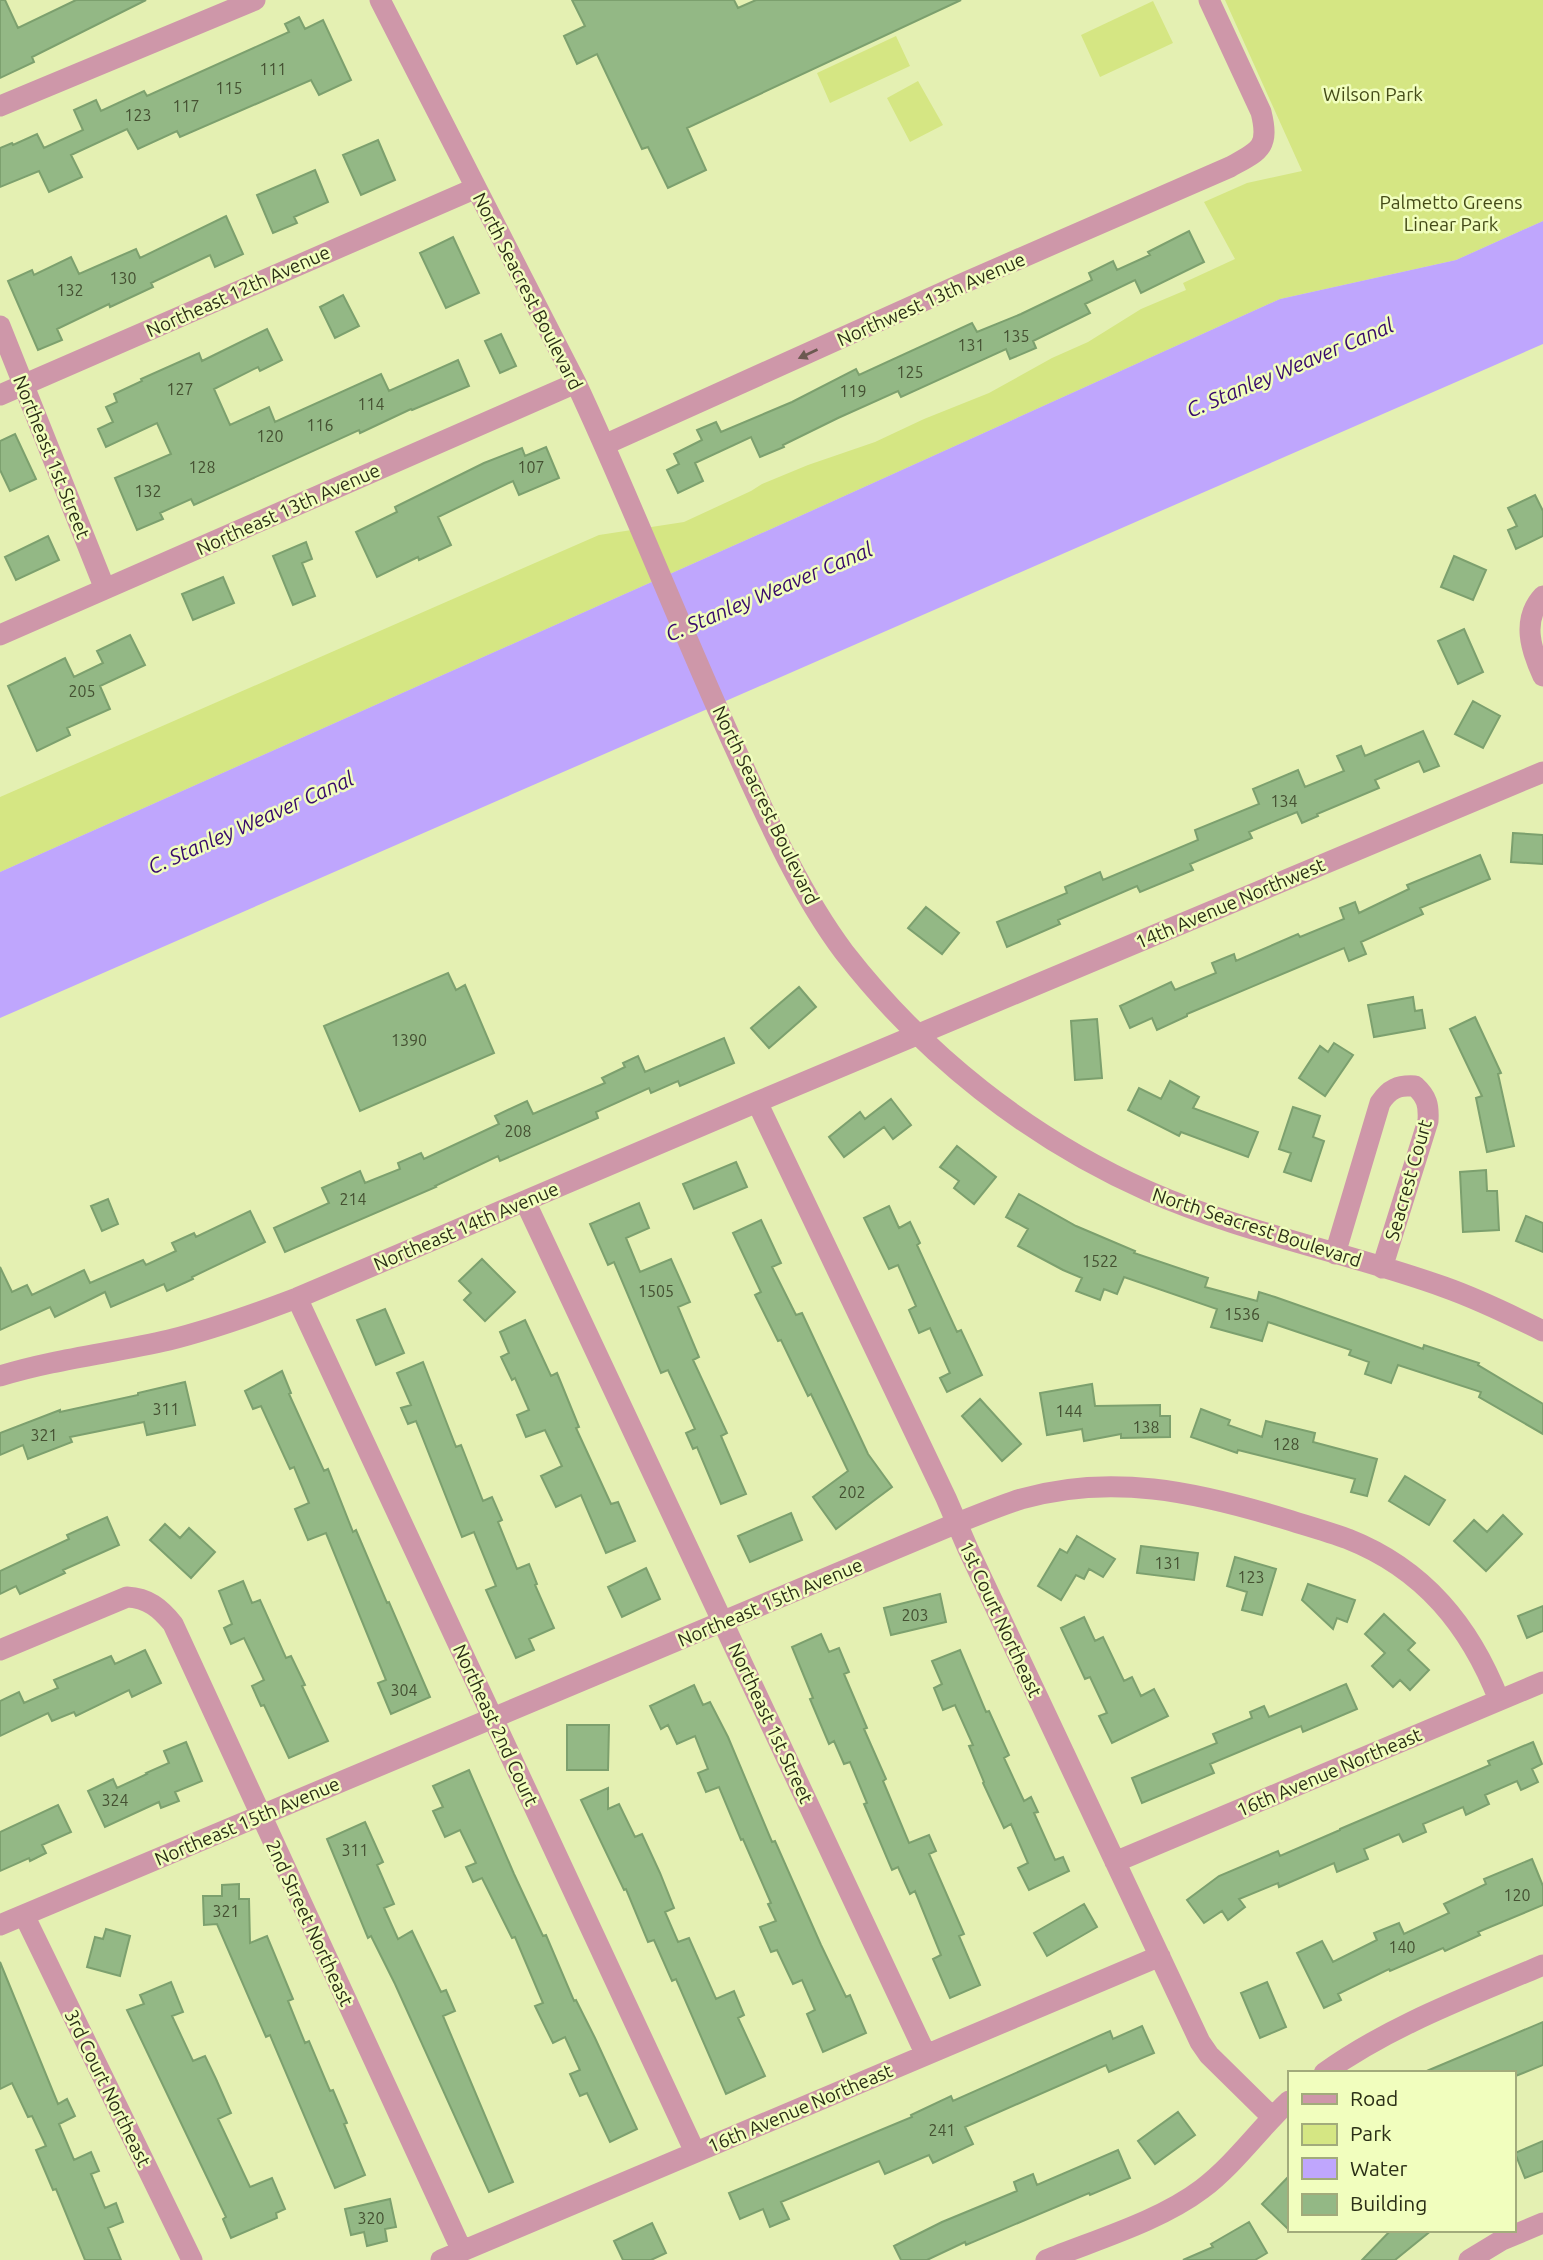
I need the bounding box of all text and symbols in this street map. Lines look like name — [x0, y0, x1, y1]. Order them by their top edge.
house number: 111 — [259, 60, 287, 78]
house number: 115 — [215, 79, 243, 97]
park label: Wilson Park — [1323, 83, 1423, 105]
house number: 117 — [172, 97, 200, 115]
house number: 123 — [124, 106, 152, 124]
street label: North Seacrest Boulevard — [469, 189, 587, 393]
park label: Palmetto Greens Linear Park — [1379, 191, 1523, 235]
street label: Northeast 12th Avenue — [143, 241, 333, 341]
street label: Northwest 13th Avenue — [834, 248, 1028, 350]
house number: 130 — [109, 269, 137, 287]
house number: 132 — [56, 281, 84, 299]
water label: C. Stanley Weaver Canal — [1182, 312, 1397, 422]
house number: 135 — [1002, 327, 1030, 345]
house number: 131 — [957, 336, 985, 354]
one-way arrow — [797, 349, 818, 360]
house number: 125 — [896, 363, 924, 381]
street label: Northeast 1st Street — [9, 372, 95, 542]
house number: 127 — [166, 380, 194, 398]
house number: 119 — [839, 382, 867, 400]
house number: 114 — [357, 395, 385, 413]
house number: 116 — [306, 416, 334, 434]
house number: 120 — [256, 427, 284, 445]
house number: 128 — [188, 458, 216, 476]
house number: 107 — [517, 458, 545, 476]
street label: Northeast 13th Avenue — [193, 459, 383, 559]
house number: 132 — [134, 482, 162, 500]
water label: C. Stanley Weaver Canal — [661, 536, 876, 646]
house number: 205 — [68, 682, 96, 700]
street label: North Seacrest Boulevard — [708, 702, 824, 908]
water label: C. Stanley Weaver Canal — [144, 766, 357, 878]
house number: 134 — [1270, 792, 1298, 810]
street label: 14th Avenue Northwest — [1132, 853, 1328, 953]
house number: 1390 — [391, 1031, 427, 1049]
street label: Seacrest Court — [1380, 1116, 1436, 1243]
house number: 208 — [504, 1122, 532, 1140]
street label: Northeast 14th Avenue — [370, 1177, 562, 1275]
street label: North Seacrest Boulevard — [1150, 1183, 1364, 1271]
house number: 214 — [339, 1190, 367, 1208]
house number: 1522 — [1082, 1252, 1118, 1270]
house number: 1505 — [638, 1282, 674, 1300]
house number: 1536 — [1224, 1305, 1260, 1323]
house number: 311 — [152, 1400, 180, 1418]
house number: 144 — [1055, 1402, 1083, 1420]
house number: 138 — [1132, 1418, 1160, 1436]
house number: 321 — [30, 1426, 58, 1444]
house number: 128 — [1272, 1435, 1300, 1453]
house number: 202 — [838, 1483, 866, 1501]
street label: 1st Court Northeast — [955, 1538, 1047, 1701]
street label: Northeast 15th Avenue — [674, 1553, 866, 1651]
house number: 131 — [1154, 1554, 1182, 1572]
house number: 123 — [1237, 1568, 1265, 1586]
house number: 203 — [901, 1606, 929, 1624]
street label: Northeast 1st Street — [724, 1639, 818, 1807]
street label: Northeast 2nd Court — [449, 1641, 543, 1810]
house number: 304 — [390, 1681, 418, 1699]
street label: 16th Avenue Northeast — [1233, 1723, 1425, 1821]
street label: Northeast 15th Avenue — [151, 1772, 343, 1870]
house number: 324 — [101, 1791, 129, 1809]
street label: 2nd Street Northeast — [262, 1837, 358, 2010]
house number: 311 — [341, 1841, 369, 1859]
house number: 120 — [1503, 1886, 1531, 1904]
house number: 321 — [212, 1902, 240, 1920]
house number: 140 — [1388, 1938, 1416, 1956]
street label: 3rd Court Northeast — [60, 2006, 156, 2171]
street label: 16th Avenue Northeast — [704, 2059, 896, 2157]
legend — [1288, 2071, 1515, 2232]
text: Road — [1350, 2086, 1398, 2110]
house number: 241 — [928, 2121, 956, 2139]
text: Park — [1350, 2121, 1392, 2145]
text: Water — [1350, 2156, 1408, 2180]
text: Building — [1350, 2191, 1427, 2215]
house number: 320 — [357, 2209, 385, 2227]

